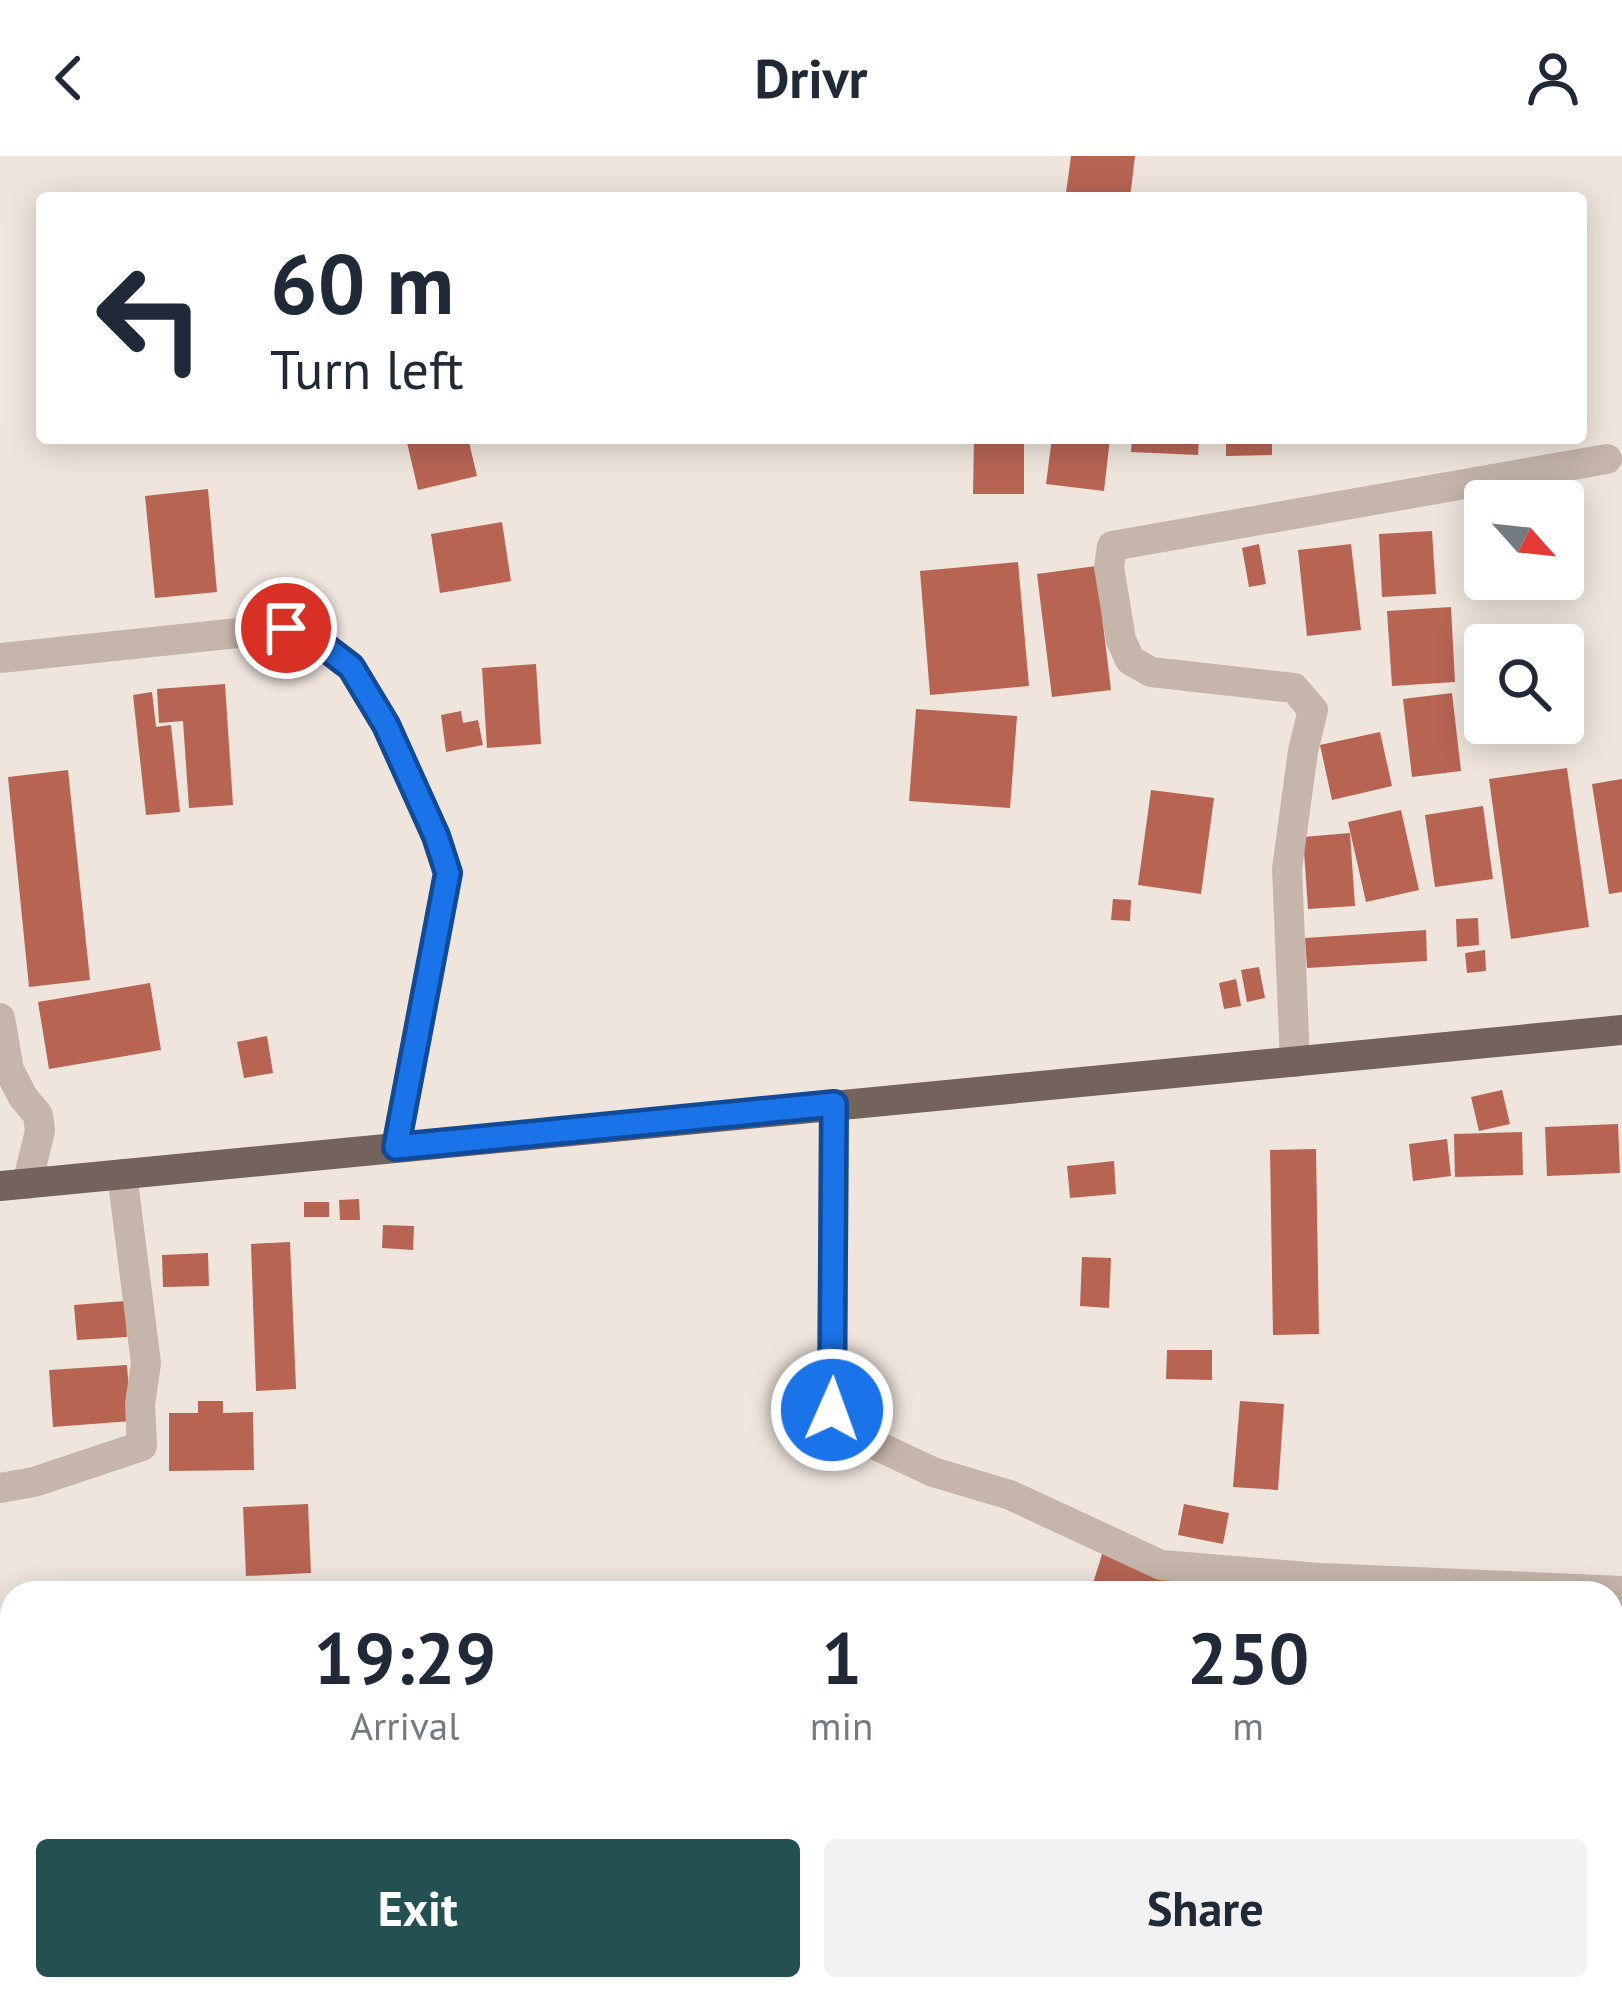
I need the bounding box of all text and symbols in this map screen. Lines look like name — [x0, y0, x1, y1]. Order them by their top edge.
text: Drivr — [754, 43, 868, 113]
icon: back — [36, 45, 102, 111]
icon: person — [1520, 45, 1586, 111]
text: 60 m — [270, 228, 454, 337]
icon: left — [72, 240, 228, 396]
text: Turn left — [270, 334, 464, 404]
north arrow — [1464, 480, 1584, 600]
map controls — [1464, 480, 1584, 744]
pin — [235, 577, 337, 679]
icon: arrive — [253, 595, 319, 661]
button: search — [1464, 624, 1584, 744]
position arrow — [769, 1347, 895, 1473]
text: 19:29 — [314, 1611, 496, 1704]
text: 1 — [821, 1611, 862, 1704]
text: 250 — [1187, 1611, 1309, 1704]
text: Arrival — [350, 1700, 460, 1751]
text: min — [810, 1700, 873, 1751]
text: m — [1232, 1700, 1264, 1751]
button: Exit — [36, 1839, 800, 1977]
button: Share — [824, 1839, 1587, 1977]

